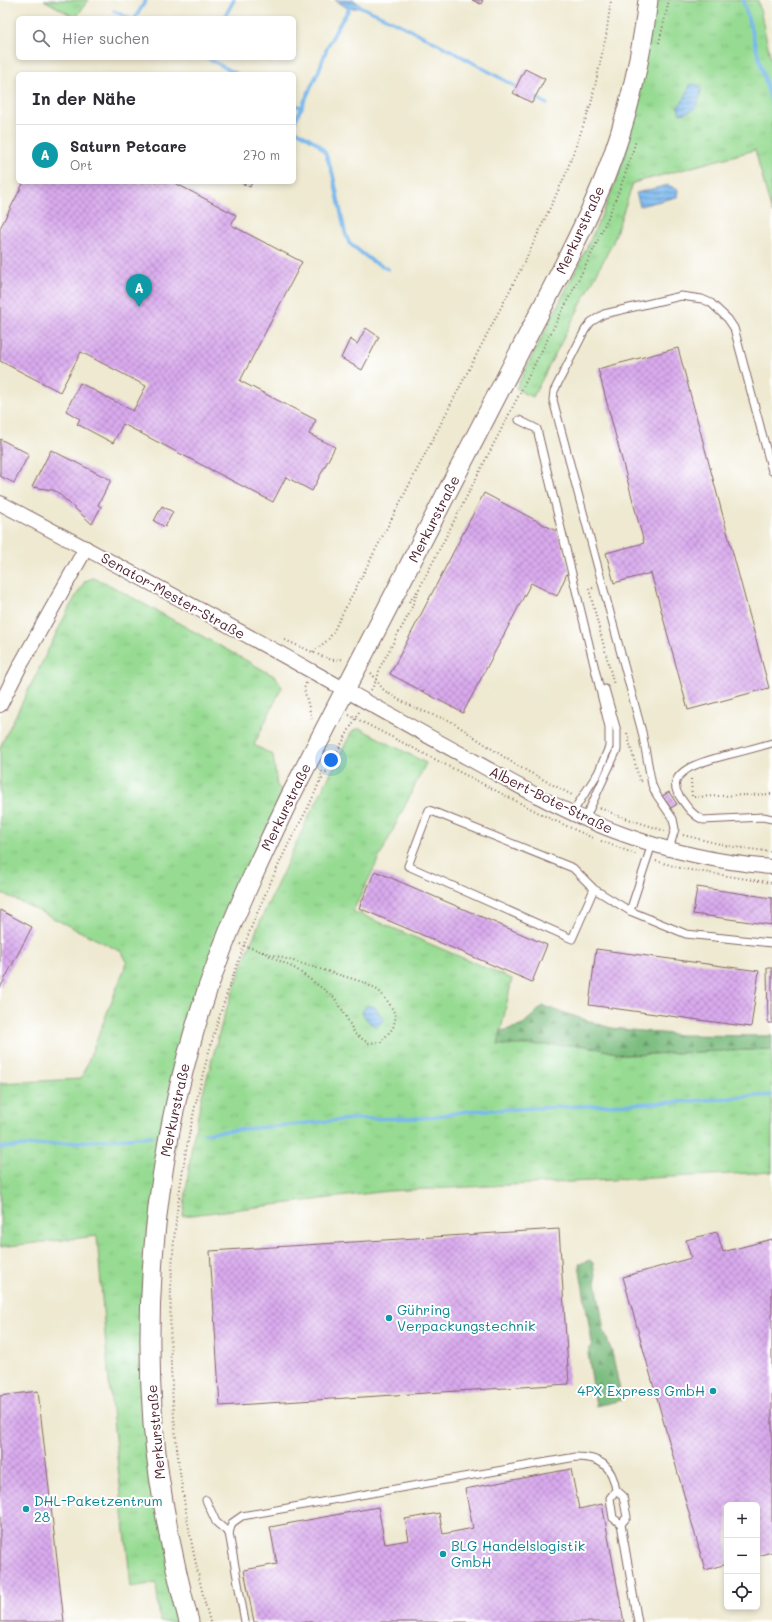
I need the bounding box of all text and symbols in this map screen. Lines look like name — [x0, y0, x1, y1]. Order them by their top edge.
search box — [16, 16, 296, 60]
icon: search — [30, 27, 52, 49]
text: Hier suchen — [62, 28, 149, 48]
text: In der Nähe — [32, 87, 136, 109]
text: Saturn Petcare — [70, 136, 186, 156]
text: A — [40, 146, 50, 163]
text: 270 m — [243, 146, 280, 163]
text: Ort — [70, 156, 93, 173]
street label: Merkurstraße — [551, 183, 608, 277]
pin: A — [126, 274, 152, 307]
street label: Merkurstraße — [403, 472, 464, 566]
street label: Senator-Mester-Straße — [98, 548, 249, 643]
your location — [321, 750, 341, 770]
street label: Merkurstraße — [256, 760, 315, 854]
street label: Albert-Bote-Straße — [486, 761, 616, 838]
street label: Merkurstraße — [155, 1061, 194, 1158]
place label: Gühring Verpackungstechnik — [397, 1300, 536, 1335]
marker: Gühring Verpackungstechnik — [384, 1313, 394, 1323]
place label: 4PX Express GmbH — [577, 1381, 705, 1400]
street label: Merkurstraße — [142, 1384, 169, 1480]
marker: 4PX Express GmbH — [708, 1386, 718, 1396]
place label: DHL-Paketzentrum 28 — [34, 1491, 163, 1526]
map controls — [724, 1502, 760, 1610]
button: + — [724, 1502, 760, 1538]
marker: DHL-Paketzentrum 28 — [21, 1504, 31, 1514]
place label: BLG Handelslogistik GmbH — [451, 1536, 585, 1571]
button: − — [724, 1538, 760, 1574]
marker: BLG Handelslogistik GmbH — [438, 1549, 448, 1559]
button: locate — [724, 1574, 760, 1610]

